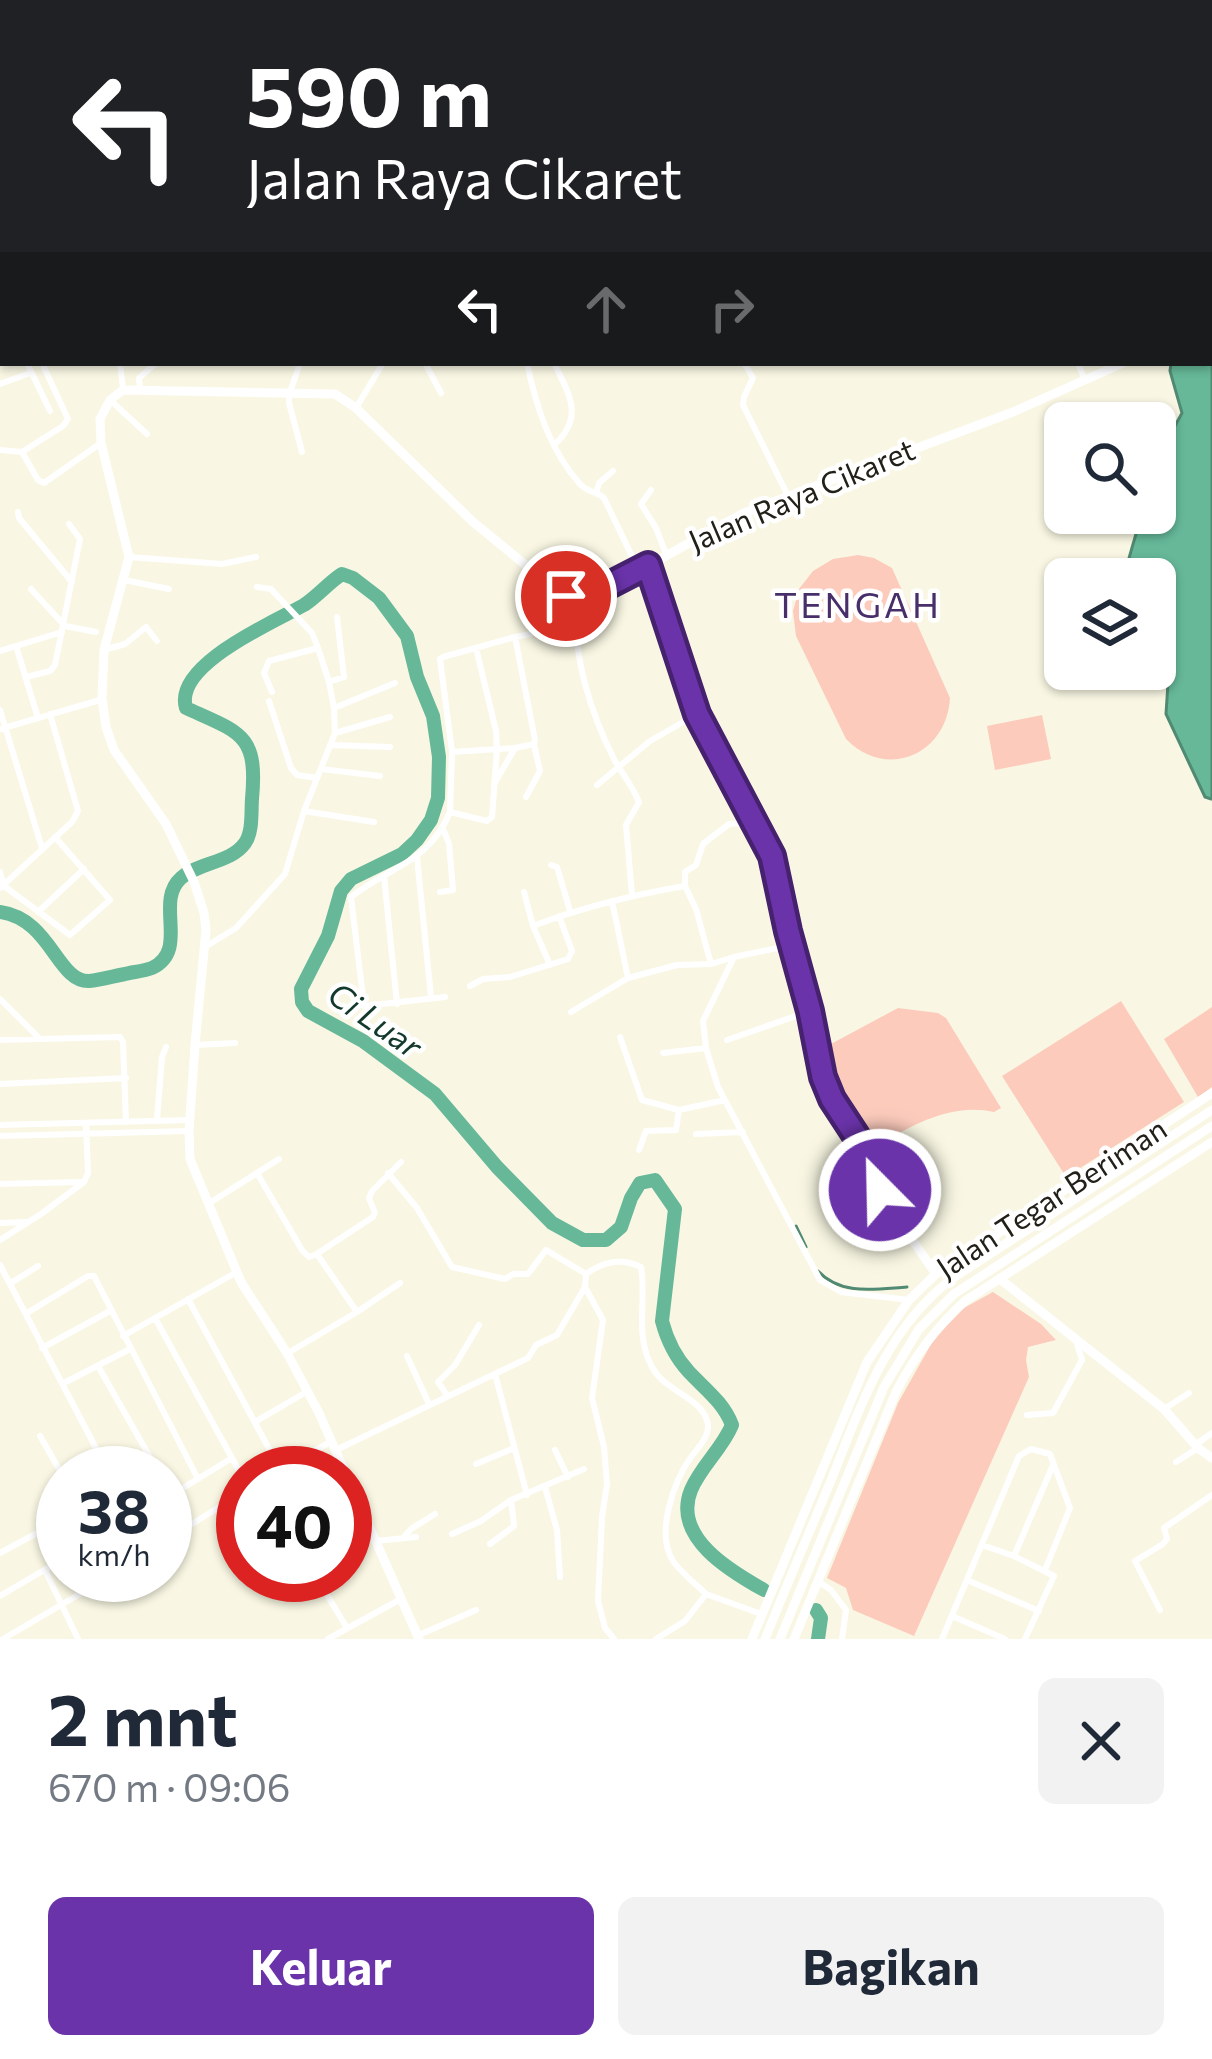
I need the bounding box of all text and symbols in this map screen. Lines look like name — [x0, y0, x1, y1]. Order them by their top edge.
text: 590 m — [246, 42, 492, 144]
icon: left — [48, 48, 204, 204]
text: Jalan Raya Cikaret — [246, 144, 682, 210]
icon: left — [447, 276, 513, 342]
icon: ahead — [573, 276, 639, 342]
icon: right — [699, 276, 765, 342]
map controls — [1044, 402, 1176, 690]
button: search — [1044, 402, 1176, 534]
street label: Jalan Raya Cikaret — [682, 429, 920, 558]
pin — [515, 545, 617, 647]
button: layers — [1044, 558, 1176, 690]
icon: arrive — [533, 563, 599, 629]
district label: TENGAH — [774, 581, 942, 625]
water label: Ci Luar — [321, 972, 432, 1067]
street label: Jalan Tegar Beriman — [929, 1109, 1173, 1285]
position arrow — [817, 1127, 943, 1253]
speed limit sign: 40 — [216, 1446, 372, 1602]
text: 38 — [78, 1472, 150, 1545]
text: km/h — [78, 1535, 150, 1572]
text: 2 mnt — [48, 1673, 238, 1761]
button: close — [1038, 1678, 1164, 1804]
text: 670 m · 09:06 — [48, 1762, 291, 1810]
button: Keluar — [48, 1897, 594, 2035]
button: Bagikan — [618, 1897, 1164, 2035]

